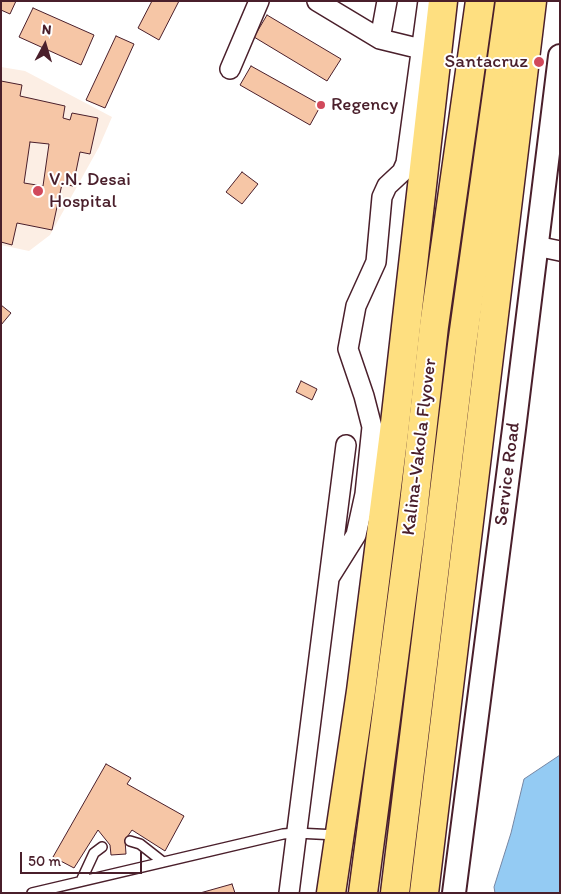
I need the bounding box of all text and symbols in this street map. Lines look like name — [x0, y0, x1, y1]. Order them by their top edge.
north arrow — [20, 20, 70, 70]
text: N — [41, 21, 52, 39]
place label: Santacruz — [445, 51, 528, 73]
marker: Santacruz — [532, 55, 546, 69]
place label: Regency — [331, 94, 398, 116]
marker: Regency — [315, 99, 327, 111]
place label: V.N. Desai Hospital — [49, 169, 131, 213]
marker: V.N. Desai Hospital — [31, 184, 45, 198]
street label: Kalina-Vakola Flyover — [398, 357, 442, 537]
street label: Service Road — [490, 421, 526, 527]
scale bar — [22, 842, 145, 874]
text: 50 m — [28, 852, 61, 870]

